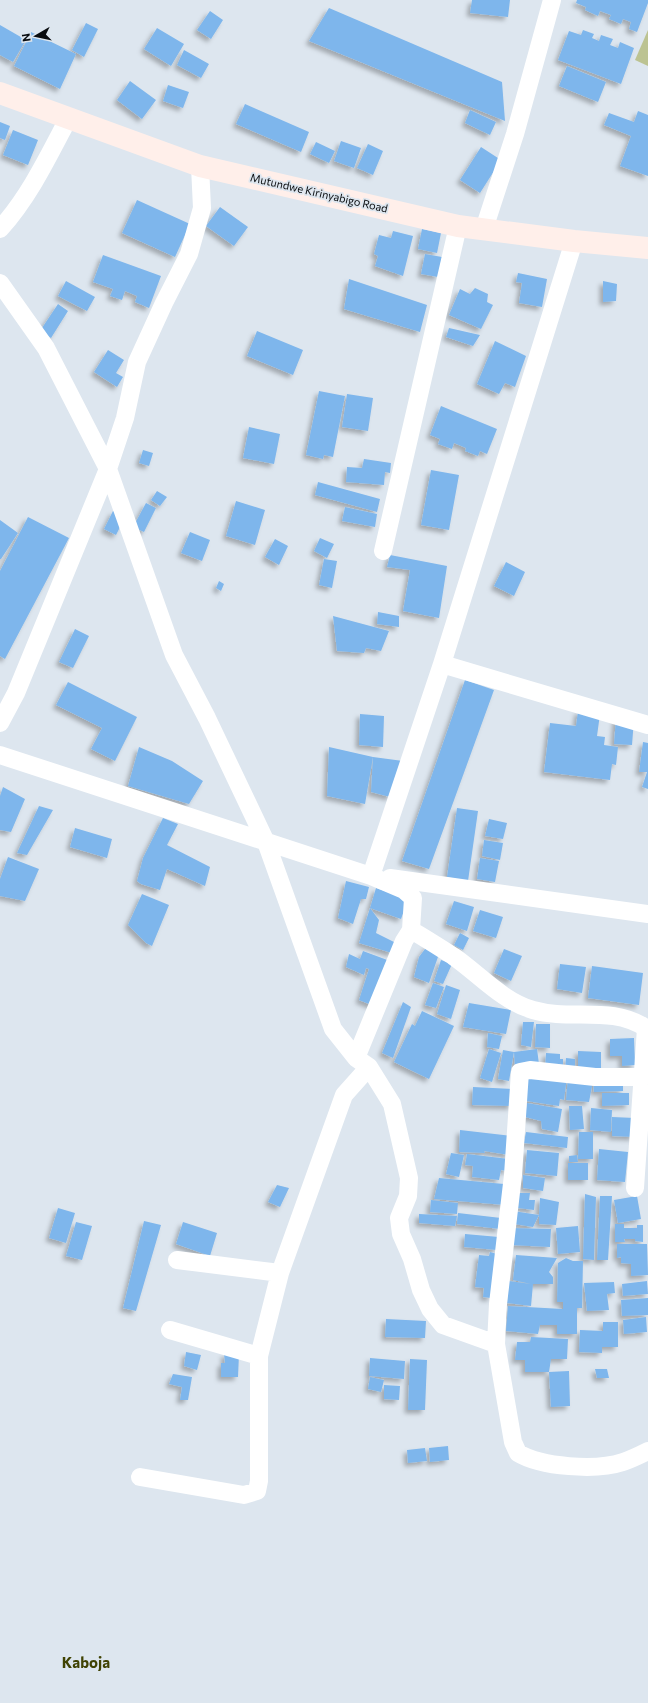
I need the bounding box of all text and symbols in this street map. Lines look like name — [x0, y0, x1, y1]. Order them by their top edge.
north arrow — [16, 16, 56, 56]
text: N — [19, 33, 33, 43]
street label: Mutundwe Kirinyabigo Road — [249, 170, 389, 215]
district label: Kaboja — [62, 1653, 110, 1671]

